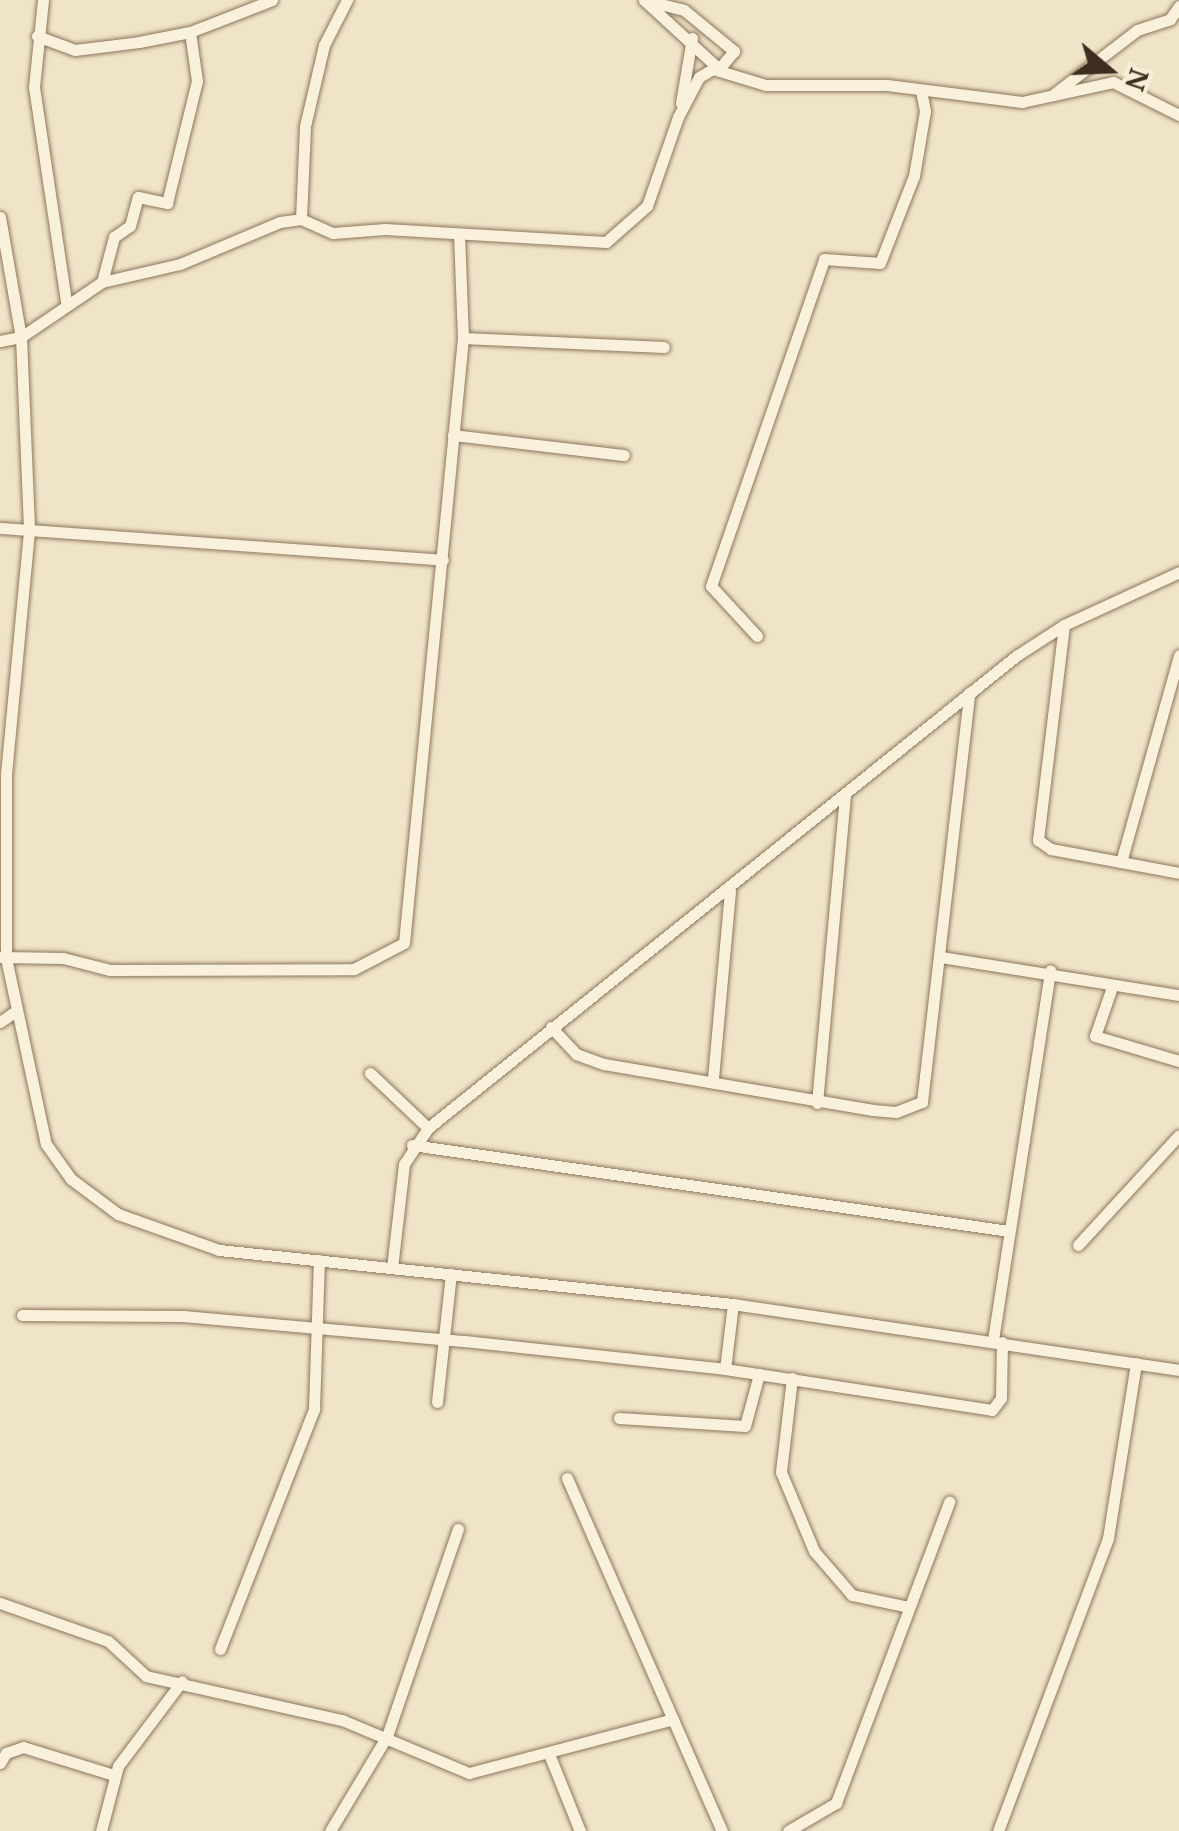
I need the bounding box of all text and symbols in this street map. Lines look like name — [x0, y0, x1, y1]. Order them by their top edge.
north arrow — [1059, 20, 1159, 120]
text: N — [1117, 64, 1159, 96]

